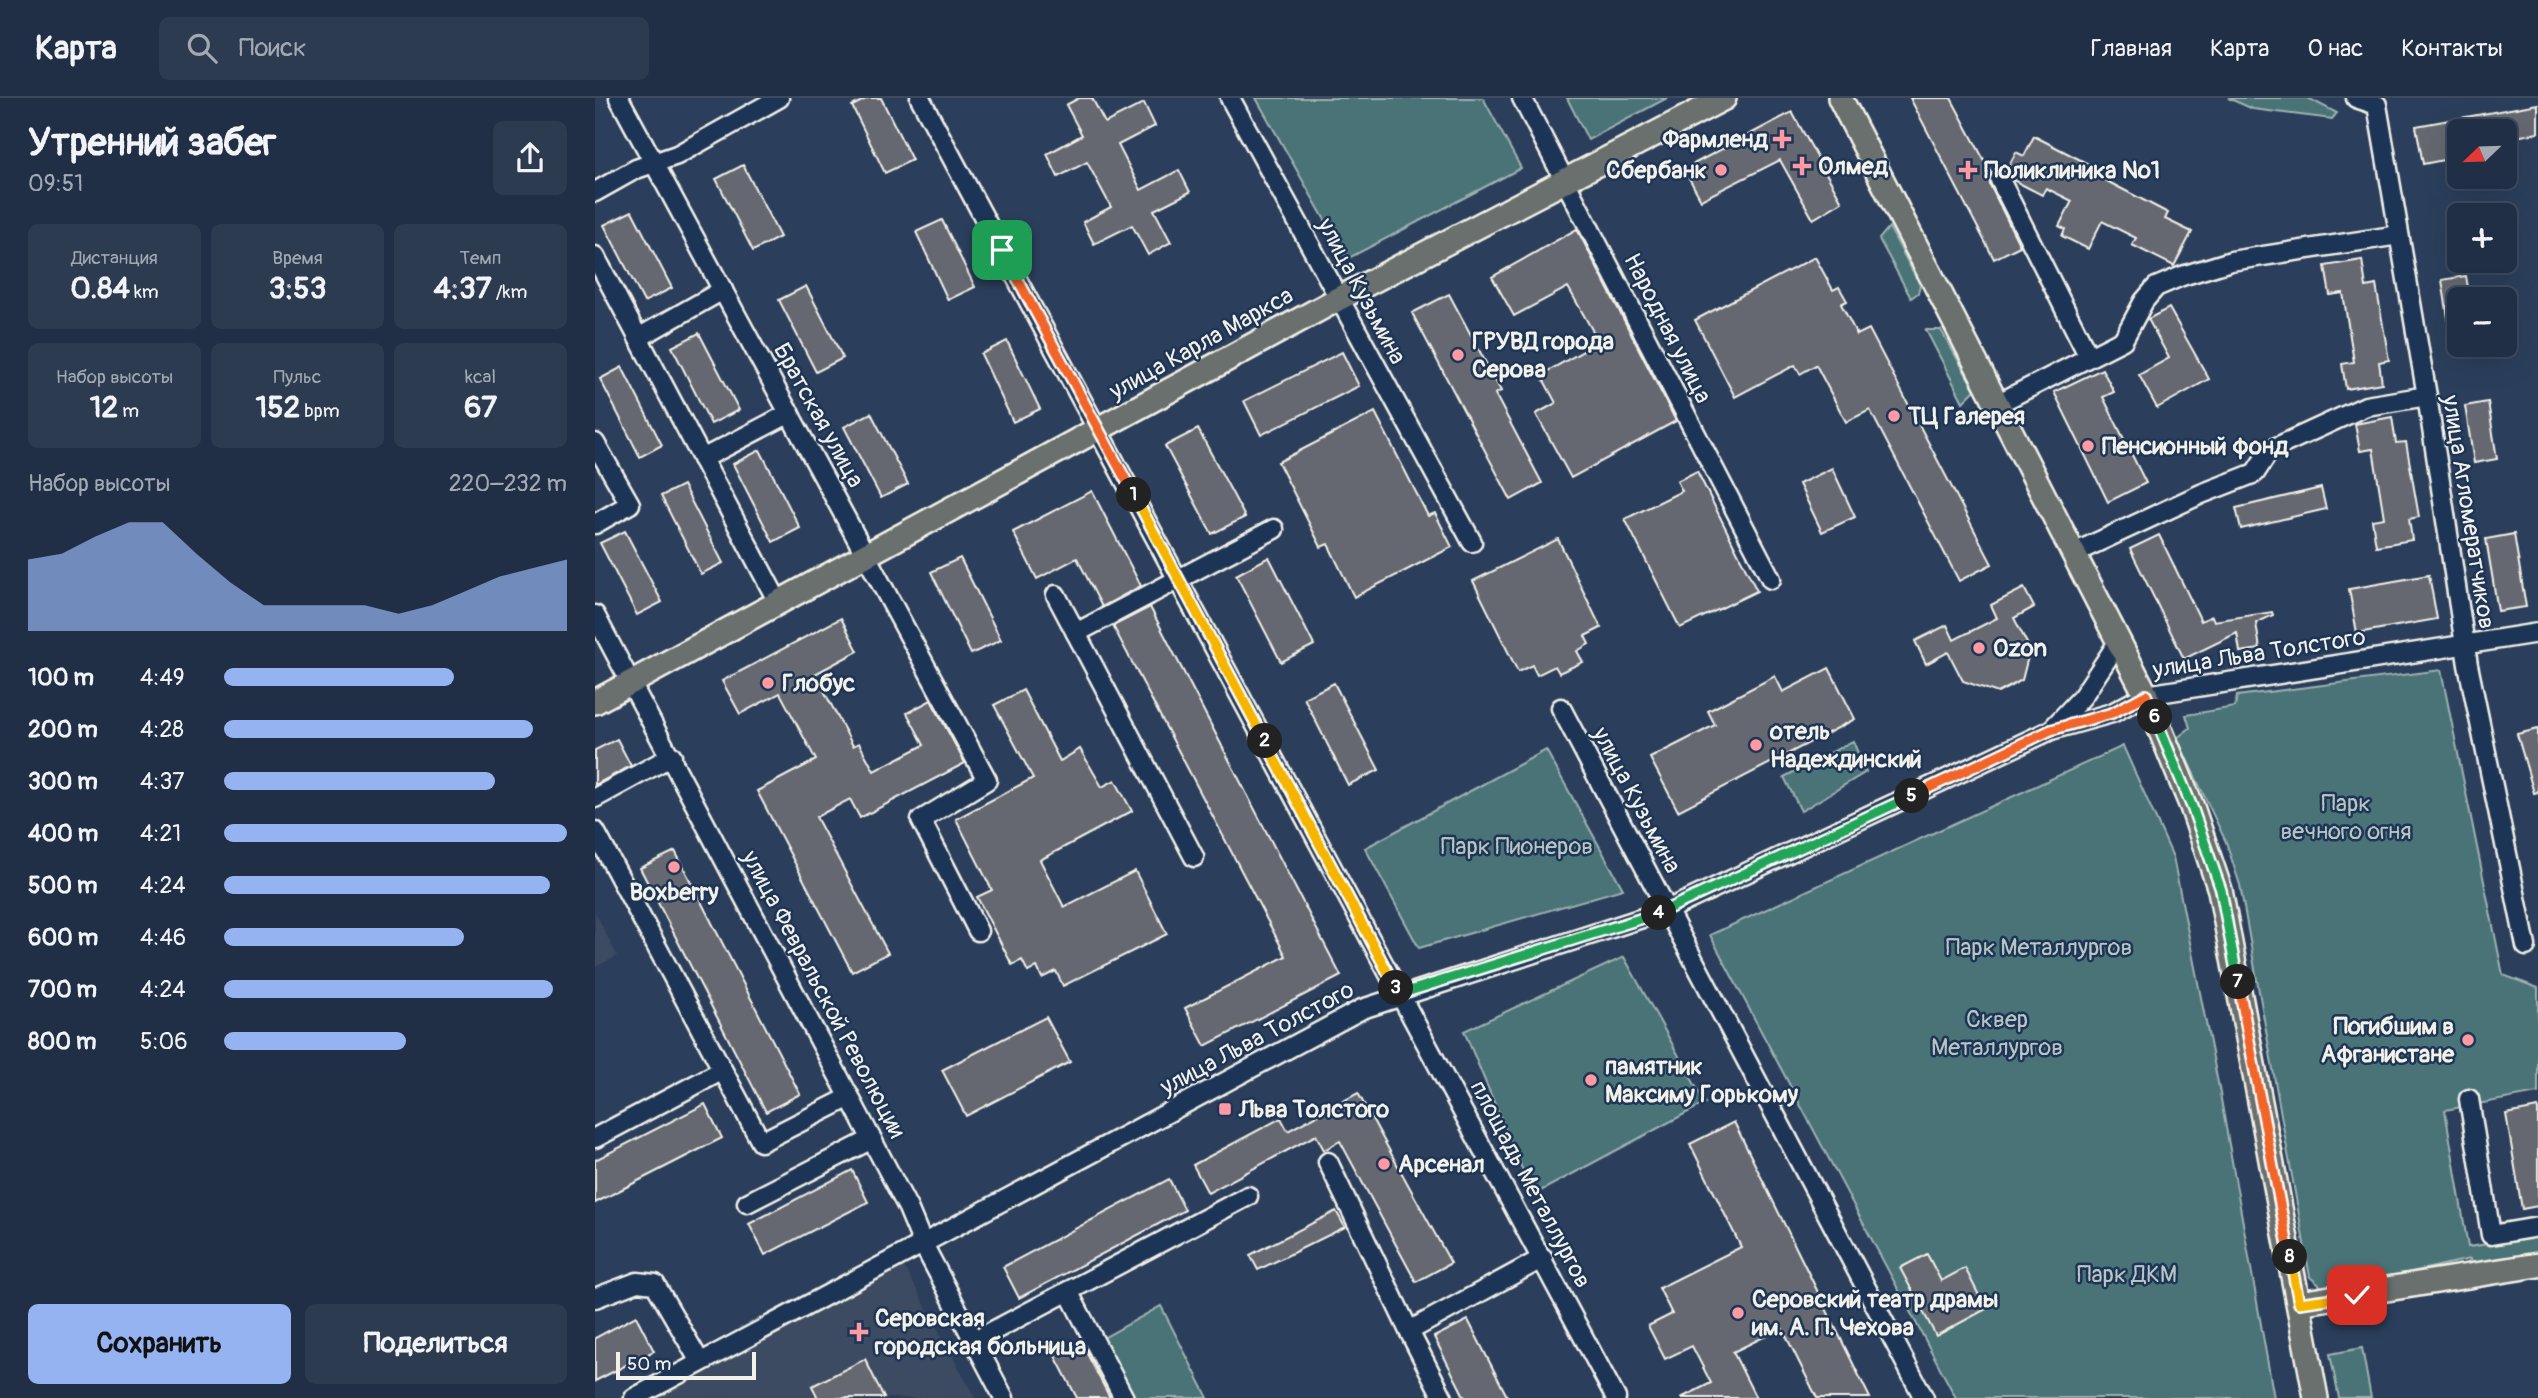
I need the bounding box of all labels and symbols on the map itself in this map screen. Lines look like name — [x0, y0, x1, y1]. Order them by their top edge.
north arrow — [2447, 119, 2517, 189]
place label: Фармленд — [1662, 125, 1769, 154]
marker: Фармленд — [1774, 131, 1790, 147]
place label: Олмед — [1818, 152, 1889, 181]
place label: Сбербанк — [1606, 156, 1707, 185]
marker: Олмед — [1792, 156, 1812, 176]
place label: Поликлиника №1 — [1984, 156, 2160, 185]
marker: Поликлиника №1 — [1958, 160, 1978, 180]
marker: Сбербанк — [1713, 162, 1729, 178]
street label: улица Кузьмина — [1310, 212, 1412, 369]
pin — [972, 220, 1032, 280]
street label: Народная улица — [1617, 248, 1718, 408]
street label: улица Карла Маркса — [1103, 281, 1298, 406]
place label: ГРУВД города Серова — [1472, 327, 1614, 384]
street label: Братская улица — [767, 338, 870, 493]
marker: ГРУВД города Серова — [1450, 347, 1466, 363]
street label: улица Агломератчиков — [2436, 392, 2501, 631]
place label: ТЦ Галерея — [1907, 402, 2025, 431]
marker: ТЦ Галерея — [1886, 408, 1902, 424]
place label: Пенсионный фонд — [2102, 432, 2289, 461]
marker: Пенсионный фонд — [2080, 438, 2096, 454]
pin: 1 — [1117, 478, 1151, 512]
street label: улица Льва Толстого — [2150, 622, 2368, 685]
place label: Ozon — [1993, 634, 2047, 663]
marker: Ozon — [1971, 640, 1987, 656]
place label: Глобус — [782, 669, 855, 698]
marker: Глобус — [760, 675, 776, 691]
pin: 6 — [2137, 700, 2173, 734]
place label: отель Надеждинский — [1769, 717, 1922, 774]
street label: улица Кузьмина — [1585, 721, 1687, 878]
pin: 2 — [1247, 724, 1283, 758]
marker: отель Надеждинский — [1748, 737, 1764, 753]
pin: 5 — [1895, 778, 1929, 814]
park label: Парк вечного огня — [2280, 789, 2412, 846]
park label: Парк Пионеров — [1441, 832, 1593, 861]
street label: улица Февральской Революции — [735, 845, 912, 1143]
marker: Boxberry — [666, 859, 682, 875]
place label: Boxberry — [629, 878, 719, 907]
pin: 4 — [1641, 896, 1677, 930]
park label: Парк Металлургов — [1946, 933, 2132, 962]
pin: 7 — [2221, 964, 2255, 1000]
pin: 3 — [1379, 970, 1413, 1006]
street label: улица Льва Толстого — [1155, 975, 1359, 1102]
park label: Сквер Металлургов — [1931, 1005, 2063, 1062]
place label: Погибшим в Афганистане — [2321, 1012, 2455, 1069]
marker: Погибшим в Афганистане — [2460, 1032, 2476, 1048]
place label: памятник Максиму Горькому — [1605, 1052, 1799, 1109]
marker: памятник Максиму Горькому — [1583, 1072, 1599, 1088]
street label: площадь Металлургов — [1464, 1075, 1598, 1293]
place label: Льва Толстого — [1238, 1095, 1389, 1124]
marker: Льва Толстого — [1217, 1101, 1233, 1117]
place label: Арсенал — [1398, 1150, 1485, 1179]
marker: Арсенал — [1376, 1156, 1392, 1172]
pin: 8 — [2273, 1240, 2307, 1274]
park label: Парк ДКМ — [2077, 1260, 2177, 1289]
pin — [2327, 1265, 2387, 1325]
place label: Серовский театр драмы им. А. П. Чехова — [1751, 1285, 1998, 1342]
place label: Серовская городская больница — [874, 1304, 1086, 1361]
marker: Серовский театр драмы им. А. П. Чехова — [1730, 1305, 1746, 1321]
marker: Серовская городская больница — [849, 1322, 869, 1342]
scale bar — [616, 1349, 756, 1381]

